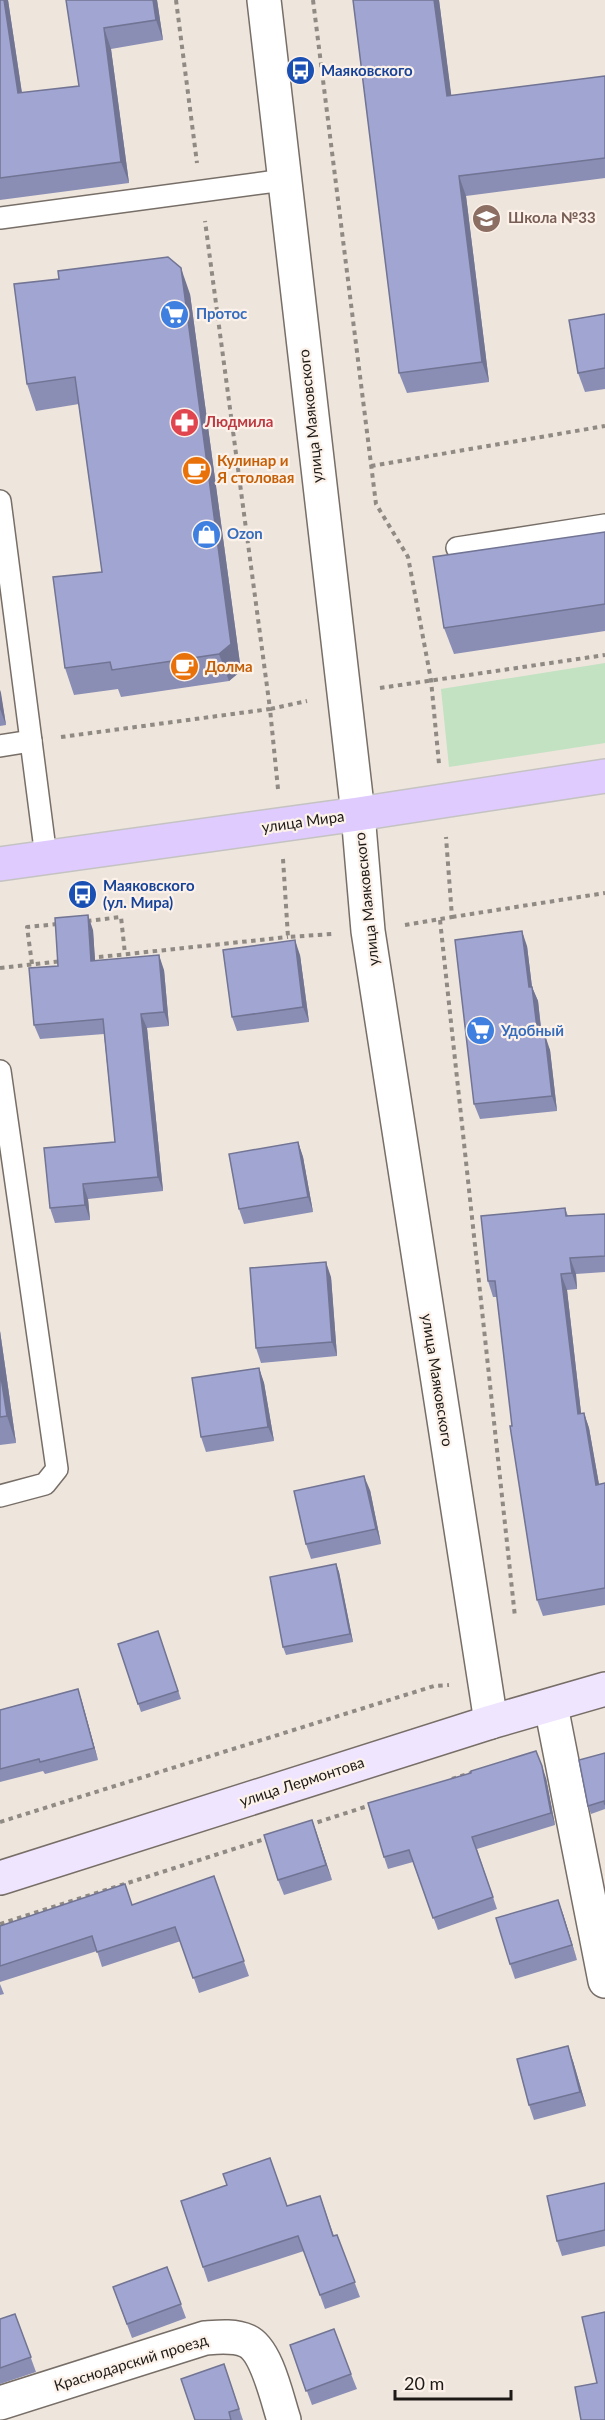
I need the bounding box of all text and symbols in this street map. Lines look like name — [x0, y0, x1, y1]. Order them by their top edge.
bus stop icon: Маяковского — [284, 55, 316, 87]
place label: Маяковского — [321, 61, 413, 79]
school or university icon: Школа №33 — [471, 202, 503, 234]
place label: Школа №33 — [508, 208, 596, 226]
supermarket icon: Протос — [159, 298, 191, 330]
place label: Протос — [196, 304, 247, 322]
street label: улица Маяковского — [294, 348, 326, 484]
pharmacy icon: Людмила — [168, 406, 200, 438]
place label: Людмила — [204, 412, 273, 430]
place label: Кулинар и Я столовая — [216, 451, 294, 486]
cafe icon: Кулинар и Я столовая — [180, 454, 212, 486]
shop icon: Ozon — [190, 518, 222, 550]
place label: Ozon — [227, 524, 263, 542]
cafe icon: Долма — [168, 651, 200, 683]
place label: Долма — [205, 657, 253, 675]
street label: улица Мира — [260, 806, 345, 836]
street label: улица Маяковского — [350, 831, 382, 967]
place label: Маяковского (ул. Мира) — [103, 876, 195, 911]
bus stop icon: Маяковского (ул. Мира) — [66, 879, 98, 911]
supermarket icon: Удобный — [464, 1015, 496, 1047]
place label: Удобный — [500, 1021, 564, 1039]
street label: улица Маяковского — [419, 1312, 457, 1448]
street label: улица Лермонтова — [237, 1752, 366, 1810]
street label: Краснодарский проезд — [52, 2330, 210, 2394]
scale bar — [395, 2363, 510, 2401]
text: 20 m — [404, 2372, 444, 2394]

